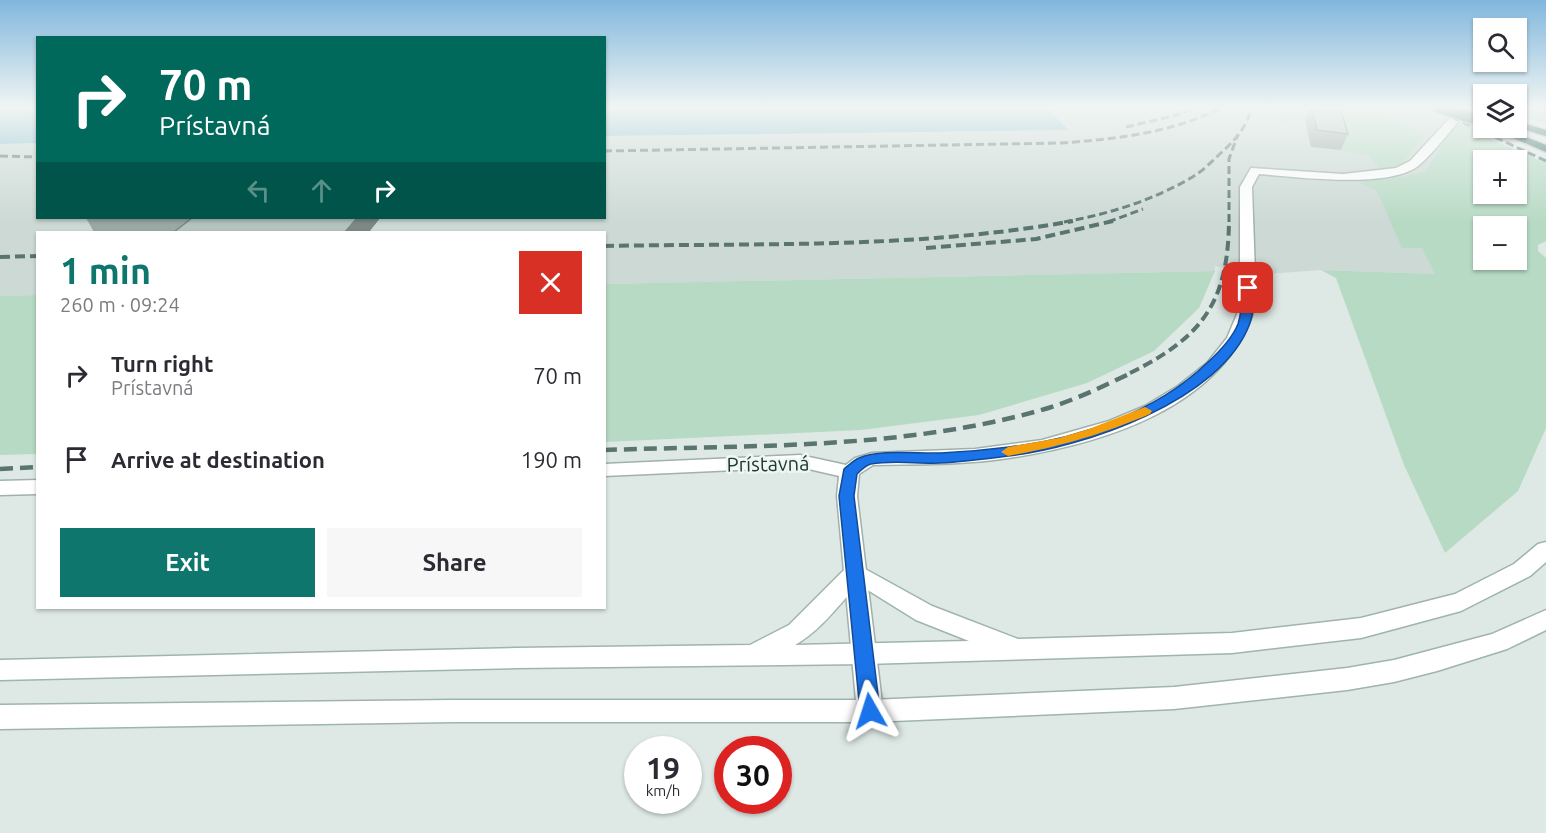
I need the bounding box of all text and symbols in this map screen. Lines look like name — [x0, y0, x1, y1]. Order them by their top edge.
map controls — [1473, 18, 1527, 270]
button: search — [1473, 18, 1527, 72]
icon: right — [60, 60, 138, 138]
text: 70 m — [159, 61, 253, 108]
button: layers — [1473, 84, 1527, 138]
text: Prístavná — [159, 110, 271, 140]
button: + — [1473, 150, 1527, 204]
icon: left — [242, 174, 275, 207]
icon: ahead — [305, 174, 338, 207]
icon: right — [368, 174, 401, 207]
button: − — [1473, 216, 1527, 270]
text: 1 min — [60, 250, 151, 291]
button: close — [519, 251, 582, 314]
pin — [1222, 262, 1273, 313]
icon: arrive — [1231, 271, 1264, 304]
text: 260 m · 09:24 — [60, 293, 180, 316]
text: Turn right — [111, 351, 213, 376]
icon: right — [60, 359, 93, 392]
text: 70 m — [533, 363, 582, 388]
text: Prístavná — [111, 376, 194, 399]
icon: arrive — [60, 443, 93, 476]
text: Arrive at destination — [111, 447, 325, 472]
text: 190 m — [521, 447, 582, 472]
street label: Prístavná — [726, 451, 809, 476]
button: Exit — [60, 528, 315, 597]
button: Share — [327, 528, 582, 597]
position arrow — [838, 679, 902, 743]
speed limit sign: 30 — [714, 736, 792, 814]
text: 19 — [646, 751, 680, 785]
text: km/h — [646, 782, 680, 799]

